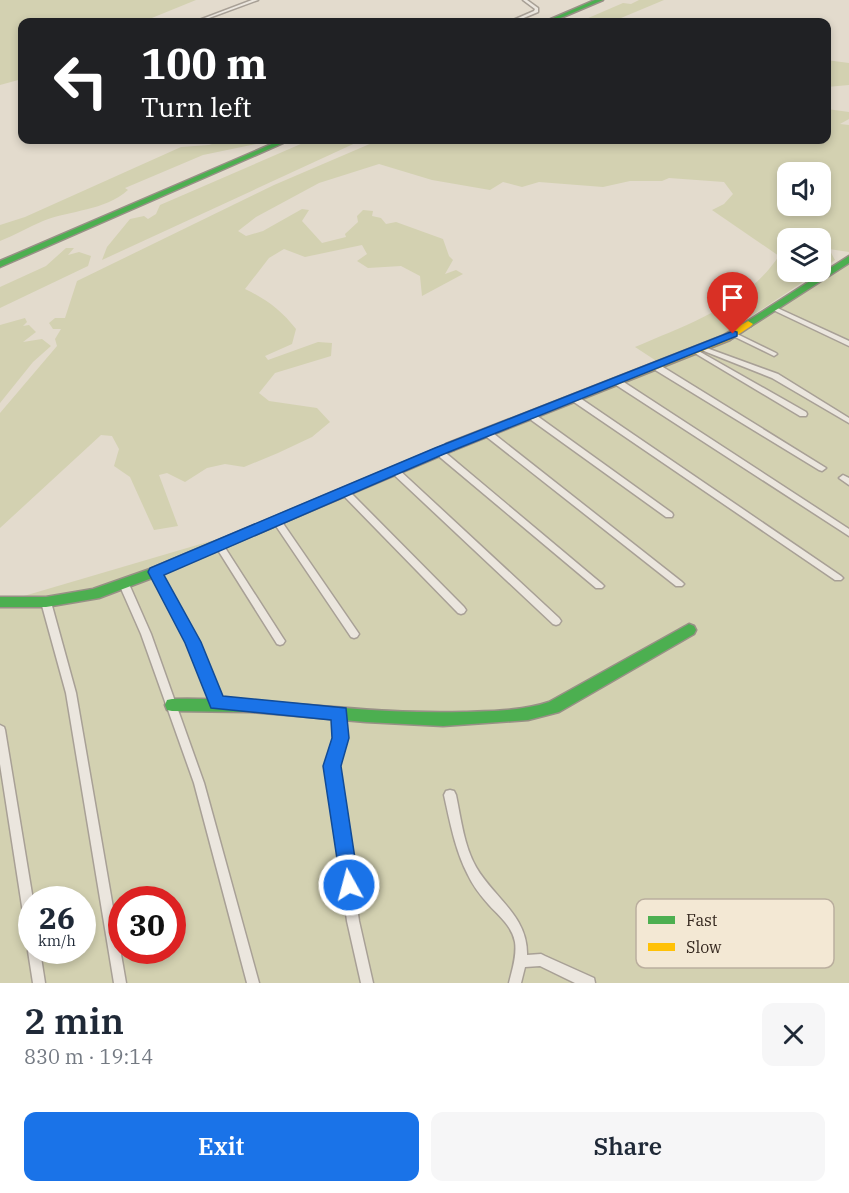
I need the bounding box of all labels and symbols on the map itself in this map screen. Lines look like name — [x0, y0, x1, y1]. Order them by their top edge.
pin — [707, 272, 758, 334]
position arrow — [317, 853, 381, 917]
speed limit sign: 30 — [108, 886, 186, 964]
legend — [636, 899, 834, 968]
text: Fast — [686, 910, 718, 930]
text: Slow — [686, 937, 722, 957]

